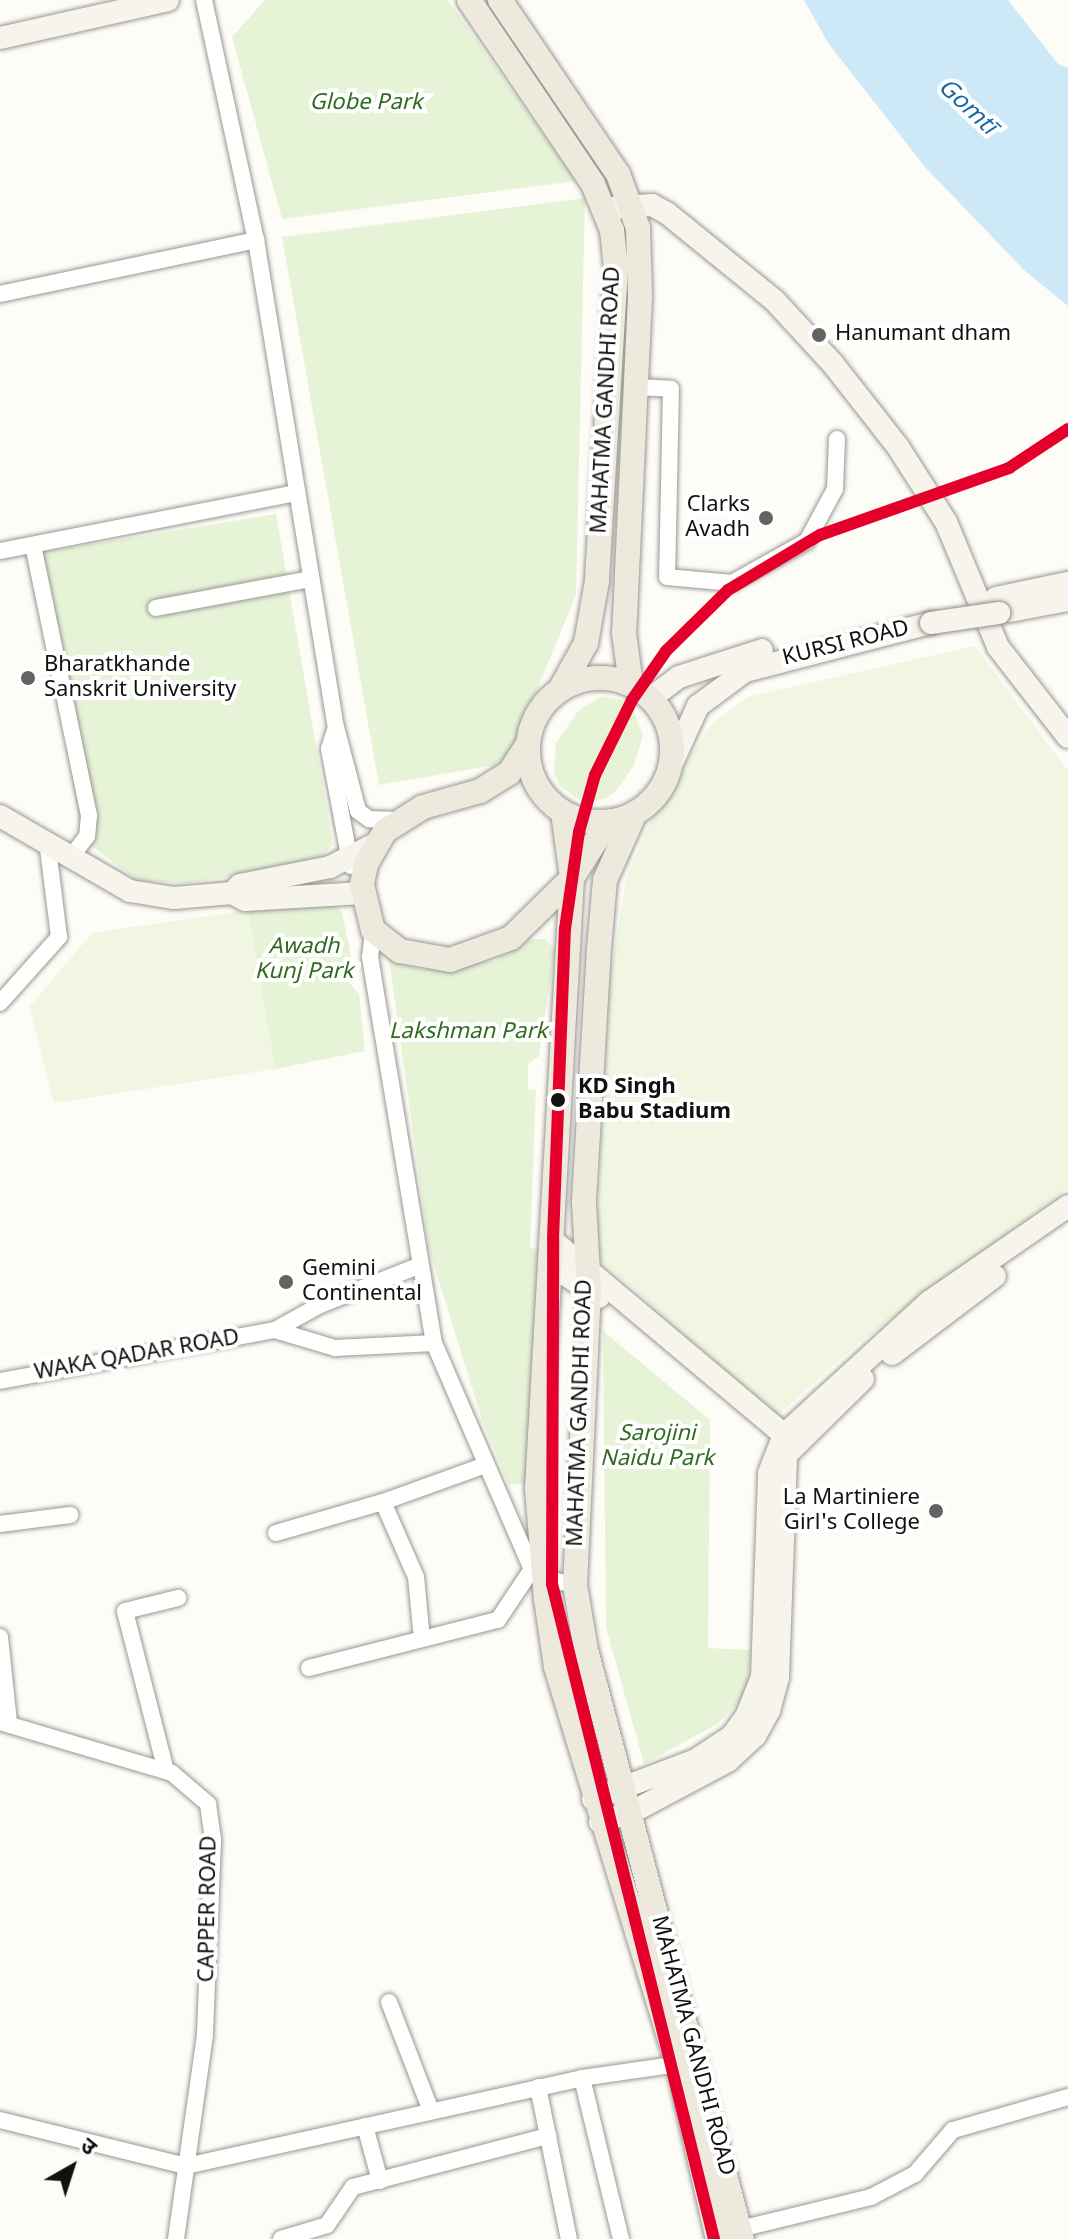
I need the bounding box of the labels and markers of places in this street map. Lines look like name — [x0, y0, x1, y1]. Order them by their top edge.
place label: Hanumant dham — [835, 322, 1011, 348]
marker: Hanumant dham — [810, 326, 828, 344]
place label: Clarks Avadh — [685, 492, 750, 544]
marker: Clarks Avadh — [757, 509, 775, 527]
place label: Bharatkhande Sanskrit University — [44, 652, 236, 704]
marker: Bharatkhande Sanskrit University — [19, 669, 37, 687]
place label: KD Singh Babu Stadium — [578, 1074, 731, 1126]
marker: KD Singh Babu Stadium — [545, 1087, 571, 1113]
place label: Gemini Continental — [302, 1256, 422, 1308]
marker: Gemini Continental — [277, 1273, 295, 1291]
place label: La Martiniere Girl's College — [783, 1485, 920, 1536]
marker: La Martiniere Girl's College — [927, 1502, 945, 1520]

